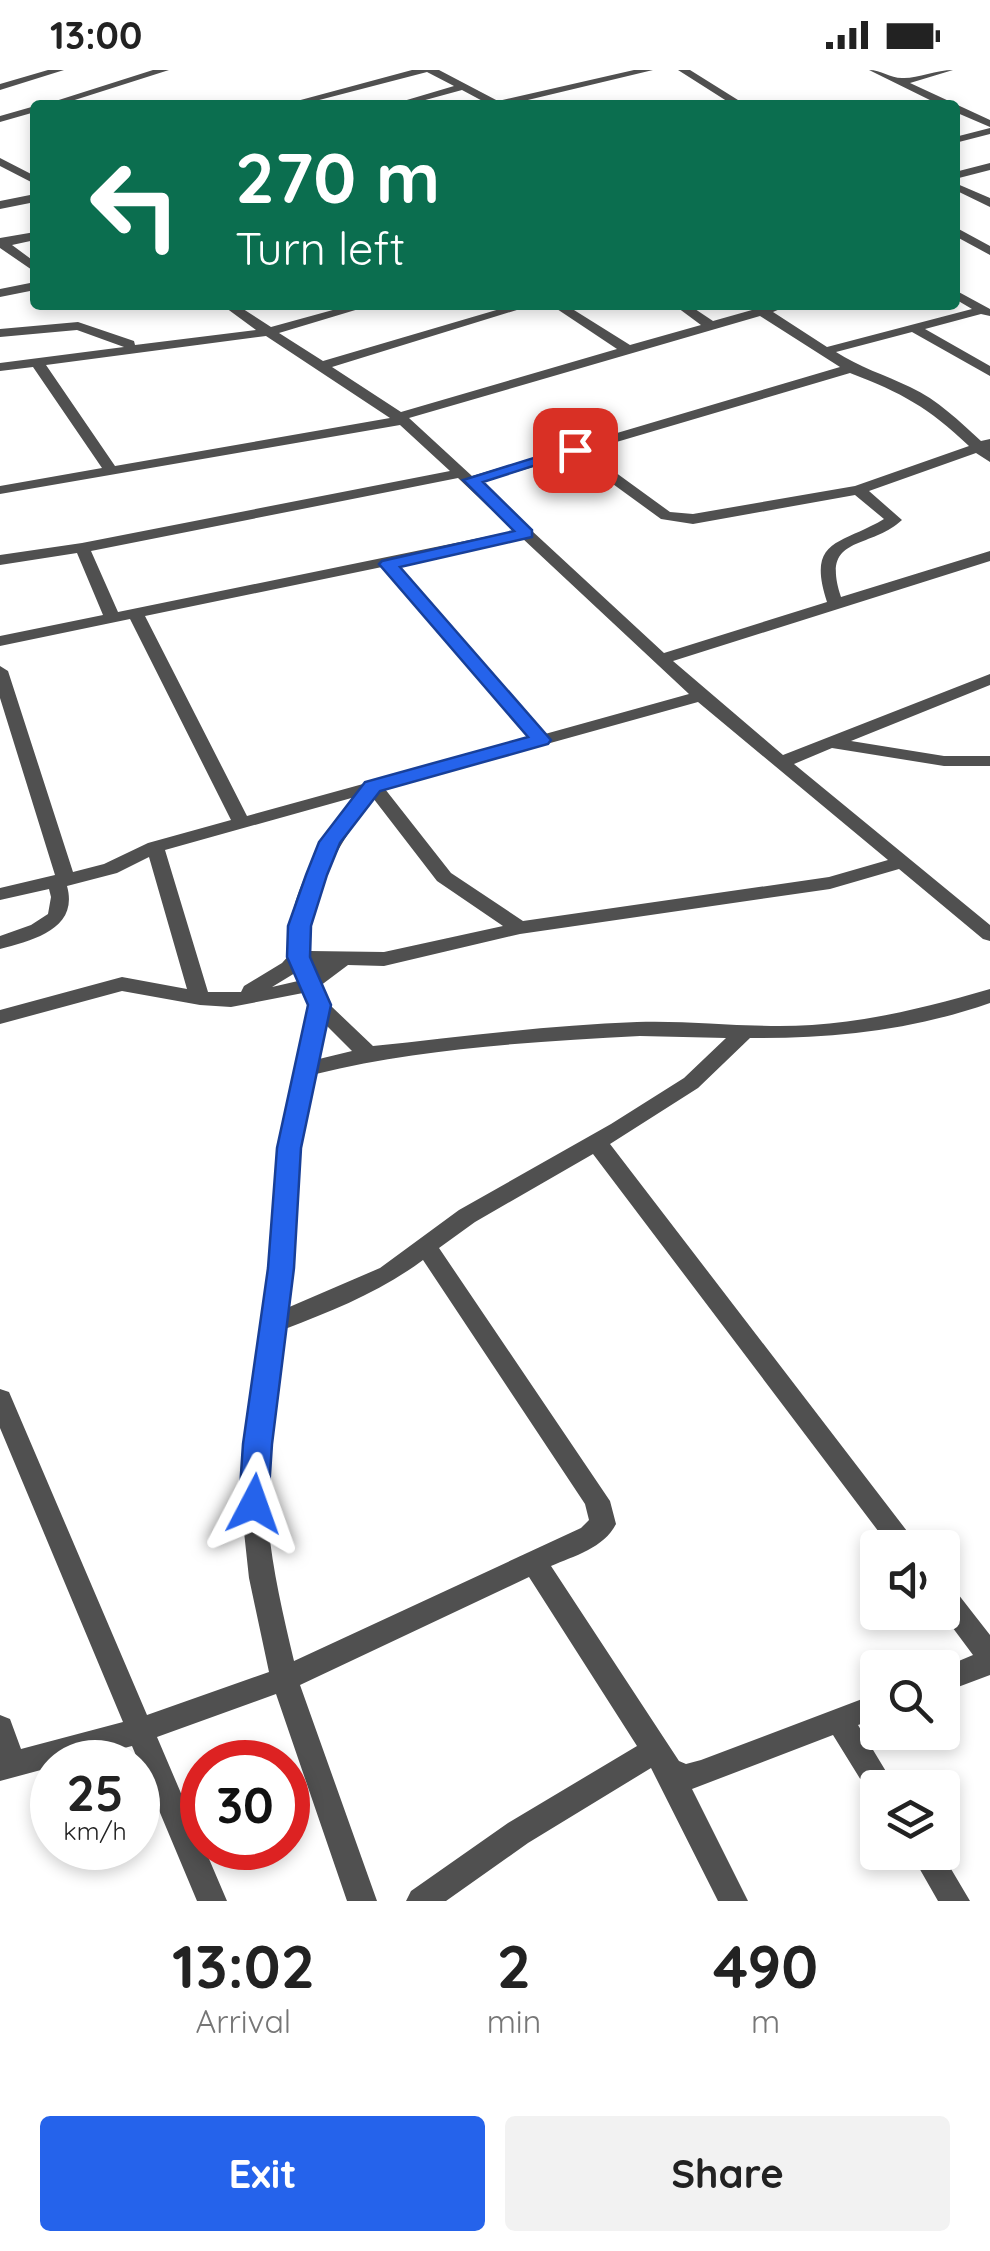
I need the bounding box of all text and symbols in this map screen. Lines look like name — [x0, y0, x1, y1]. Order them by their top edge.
text: 13:00 — [50, 11, 142, 59]
text: 270 m — [235, 133, 440, 221]
icon: left — [70, 140, 200, 270]
text: Turn left — [235, 220, 405, 276]
pin — [533, 408, 618, 493]
icon: arrive — [548, 423, 603, 478]
position arrow — [202, 1452, 306, 1556]
map controls — [860, 1530, 960, 1870]
button: sound — [860, 1530, 960, 1630]
button: search — [860, 1650, 960, 1750]
speed limit sign: 30 — [180, 1740, 310, 1870]
text: 25 — [66, 1761, 124, 1824]
button: layers — [860, 1770, 960, 1870]
text: km/h — [63, 1815, 127, 1846]
text: 13:02 — [172, 1928, 315, 2003]
text: 2 — [497, 1928, 531, 2003]
text: 490 — [713, 1928, 818, 2003]
text: Arrival — [195, 2001, 291, 2041]
text: min — [487, 2001, 541, 2041]
text: m — [751, 2001, 780, 2041]
button: Exit — [40, 2116, 485, 2231]
button: Share — [505, 2116, 950, 2231]

